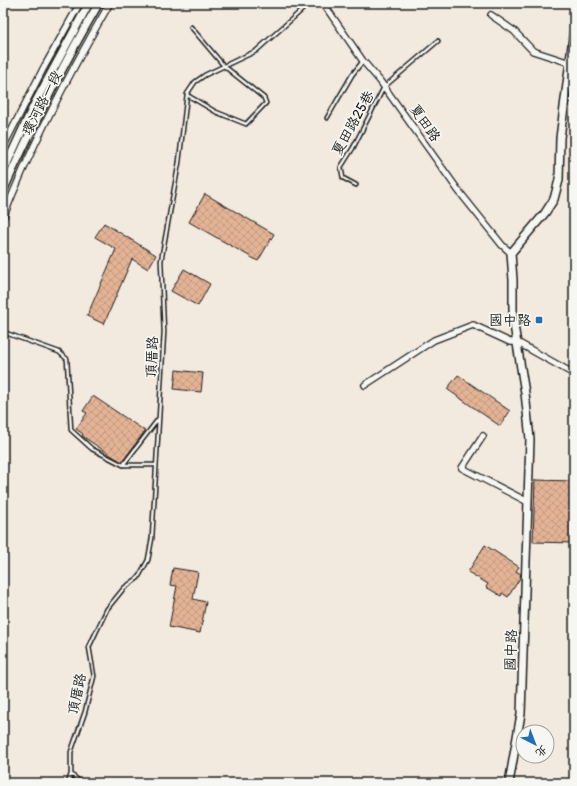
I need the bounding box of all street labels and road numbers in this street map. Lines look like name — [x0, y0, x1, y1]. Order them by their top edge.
street label: 環河路一段 — [19, 68, 65, 138]
street label: 夏田路25巷 — [328, 87, 378, 158]
street label: 夏田路 — [406, 101, 444, 145]
street label: 頂厝路 — [142, 336, 162, 378]
street label: 國中路 — [502, 629, 520, 671]
street label: 頂厝路 — [64, 672, 90, 716]

